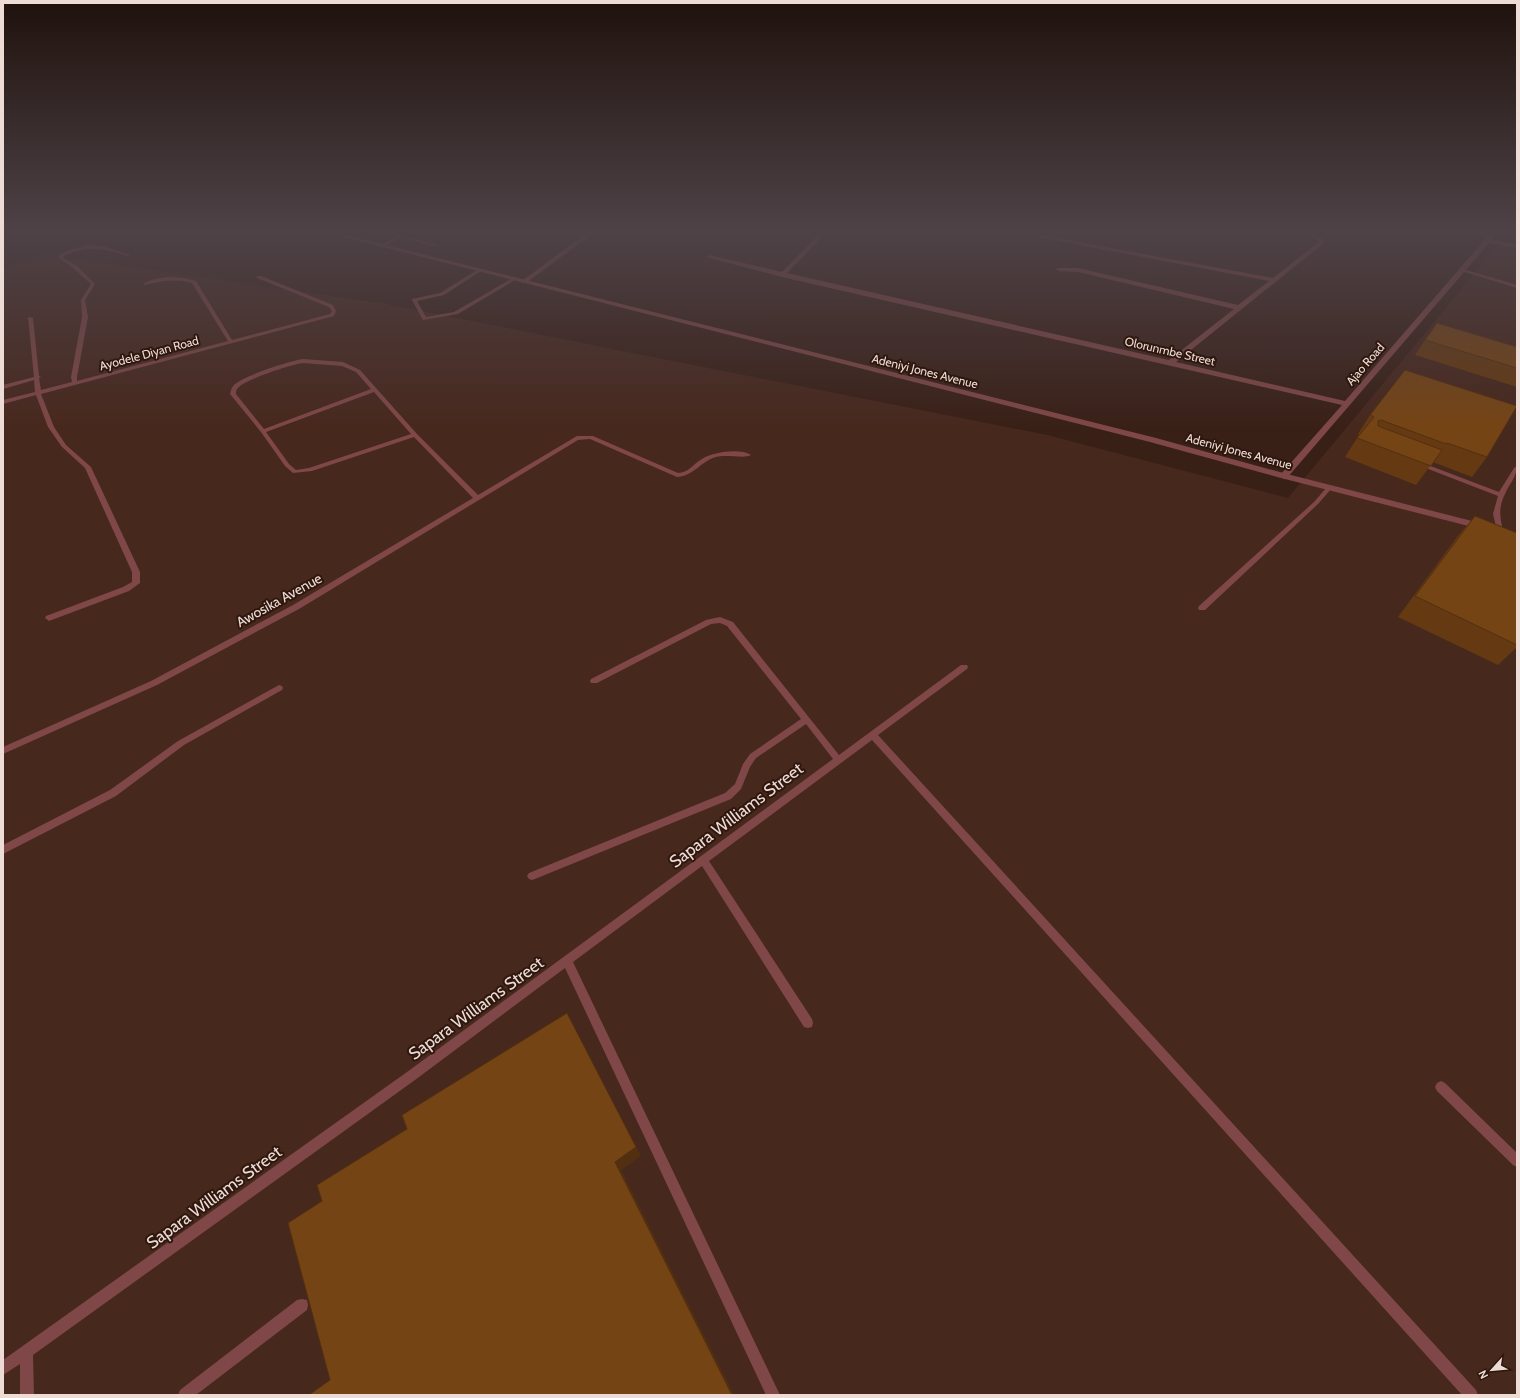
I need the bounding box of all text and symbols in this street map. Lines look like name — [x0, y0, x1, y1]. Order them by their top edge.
street label: Ayodele Diyan Road — [98, 333, 200, 373]
street label: Olorunmbe Street — [1123, 333, 1217, 369]
street label: Ajao Road — [1343, 340, 1387, 388]
street label: Adeniyi Jones Avenue — [870, 351, 980, 391]
street label: Adeniyi Jones Avenue — [1185, 430, 1293, 472]
street label: Awosika Avenue — [233, 569, 325, 631]
street label: Sapara Williams Street — [665, 758, 807, 872]
street label: Sapara Williams Street — [405, 952, 548, 1064]
street label: Sapara Williams Street — [143, 1141, 286, 1253]
north arrow — [1472, 1350, 1512, 1390]
text: N — [1475, 1368, 1491, 1381]

